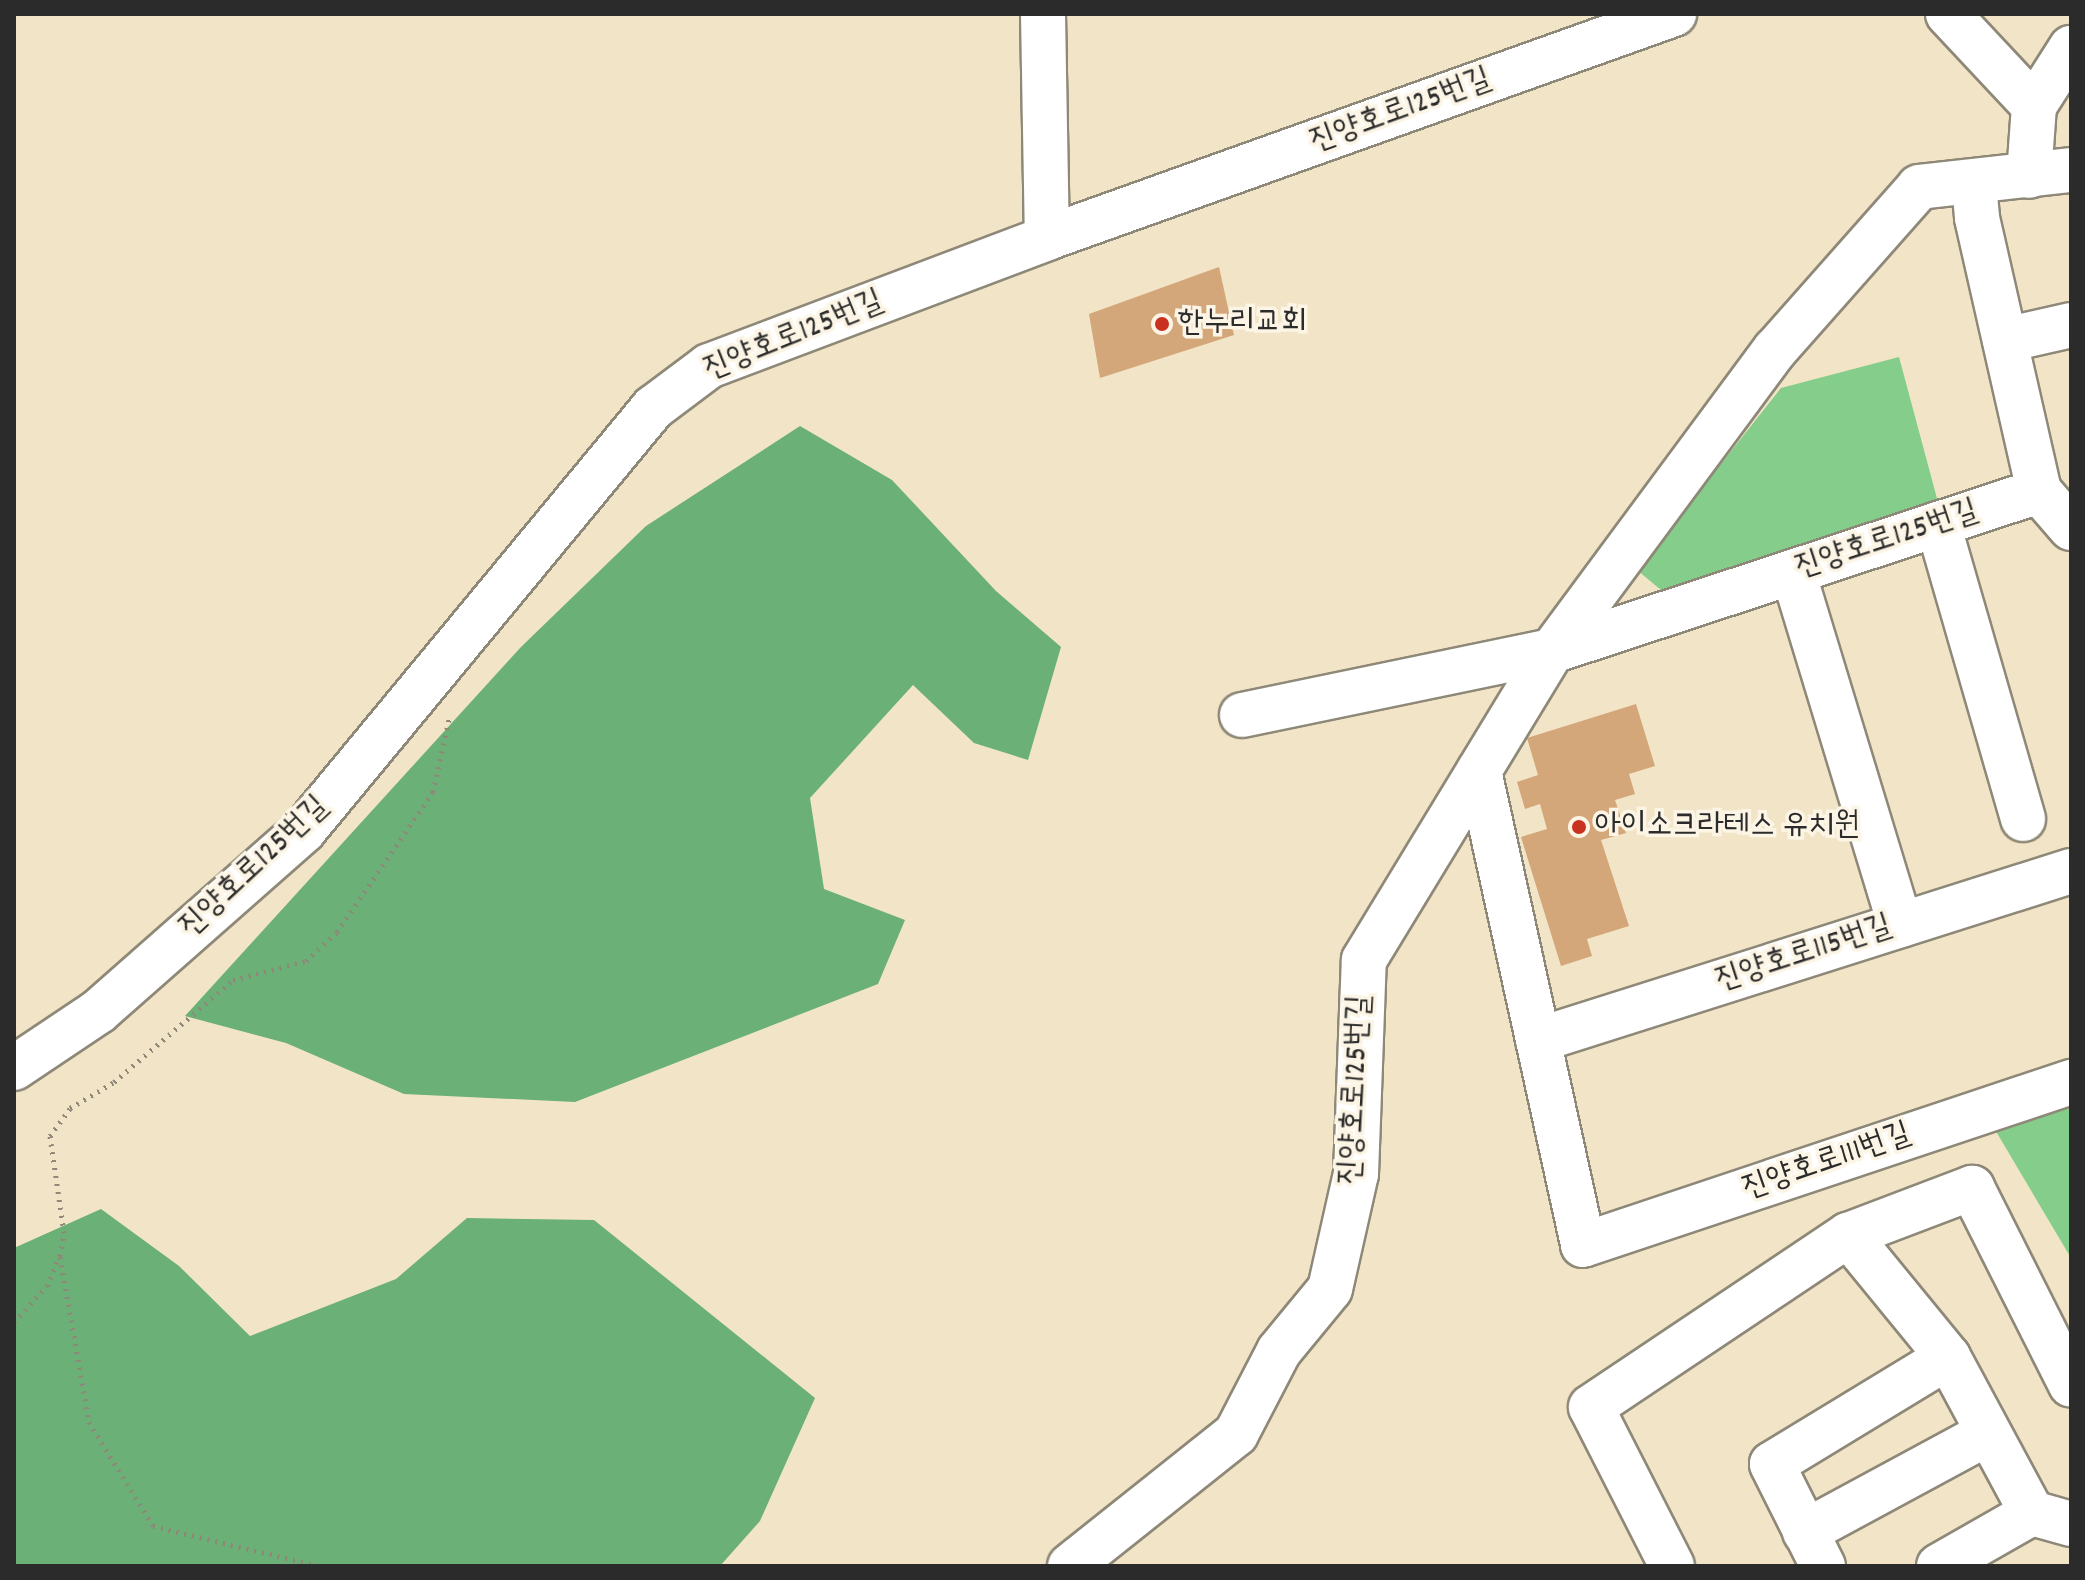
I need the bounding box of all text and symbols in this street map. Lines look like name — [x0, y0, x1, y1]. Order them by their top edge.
street label: 진양호로125번길 — [1305, 61, 1497, 163]
street label: 진양호로125번길 — [699, 284, 889, 390]
place label: 한누리교회 — [1178, 305, 1307, 343]
marker: 한누리교회 — [1153, 315, 1171, 333]
street label: 진양호로125번길 — [1791, 493, 1983, 589]
street label: 진양호로125번길 — [172, 789, 338, 947]
place label: 아이소크라테스 유치원 — [1595, 808, 1860, 846]
marker: 아이소크라테스 유치원 — [1570, 818, 1588, 836]
street label: 진양호로115번길 — [1711, 908, 1897, 1002]
street label: 진양호로125번길 — [1333, 994, 1381, 1186]
street label: 진양호로111번길 — [1738, 1116, 1916, 1210]

